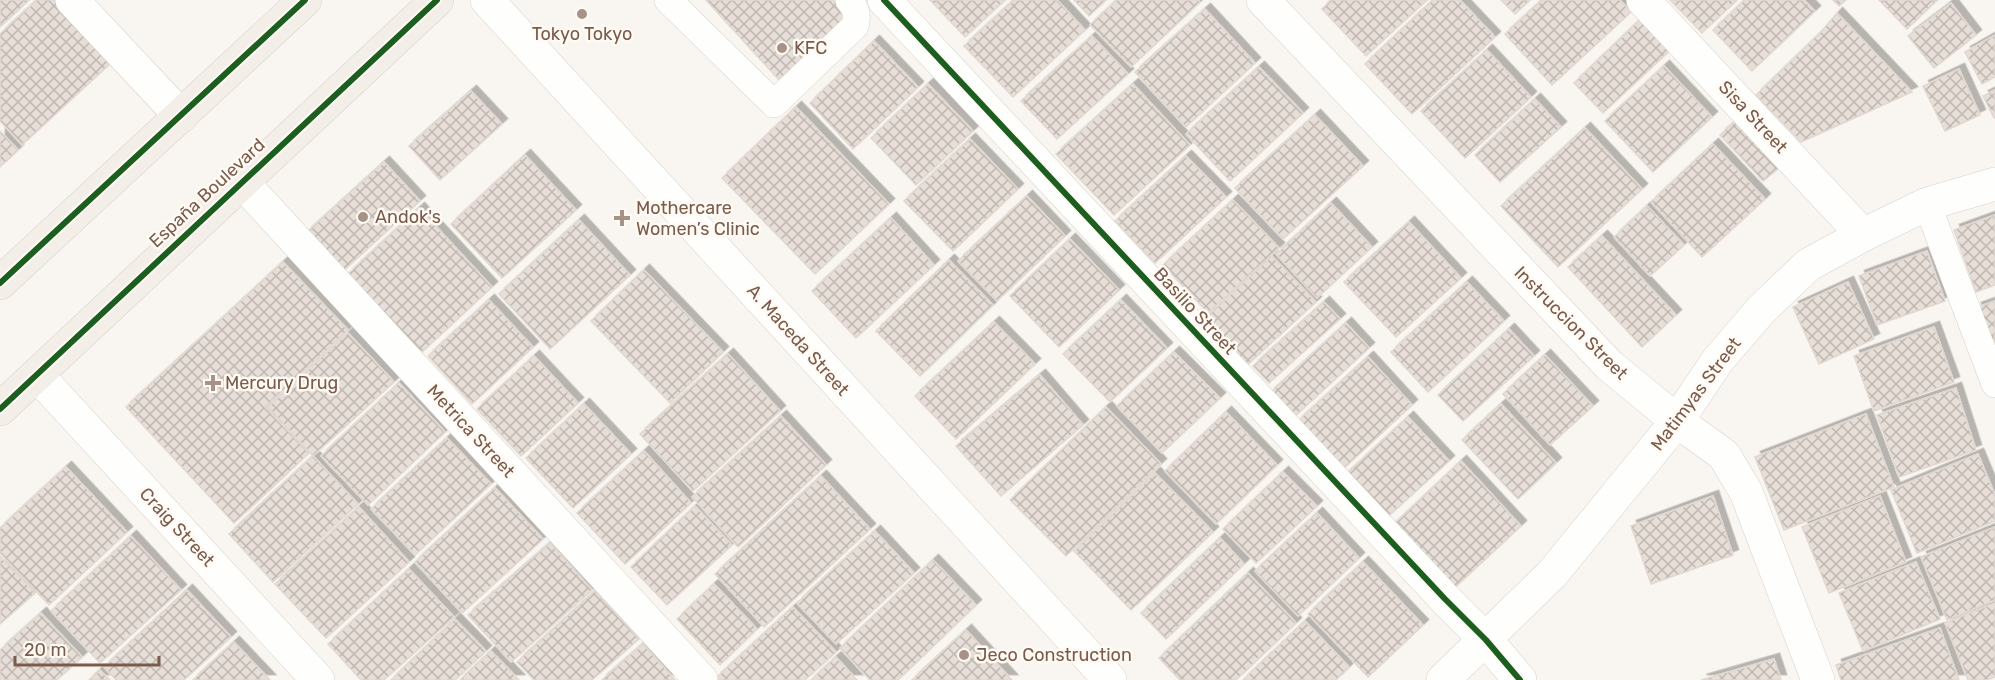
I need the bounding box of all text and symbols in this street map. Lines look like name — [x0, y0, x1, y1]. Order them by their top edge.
marker: Tokyo Tokyo — [575, 7, 589, 21]
place label: Tokyo Tokyo — [532, 23, 632, 45]
place label: KFC — [794, 37, 827, 59]
marker: KFC — [775, 41, 789, 55]
street label: Sisa Street — [1714, 76, 1792, 158]
street label: España Boulevard — [145, 134, 269, 252]
place label: Mothercare Women’s Clinic — [636, 197, 760, 240]
place label: Andok's — [375, 206, 441, 228]
marker: Mothercare Women’s Clinic — [613, 209, 631, 227]
marker: Andok's — [356, 210, 370, 224]
street label: Instruccion Street — [1510, 262, 1632, 384]
street label: Basilio Street — [1149, 263, 1241, 359]
street label: A. Maceda Street — [742, 280, 854, 400]
street label: Matimyas Street — [1646, 333, 1746, 455]
place label: Mercury Drug — [225, 372, 338, 394]
marker: Mercury Drug — [206, 376, 220, 390]
street label: Metrica Street — [422, 380, 520, 482]
street label: Craig Street — [135, 483, 219, 571]
scale bar — [15, 629, 159, 667]
text: 20 m — [24, 639, 66, 661]
place label: Jeco Construction — [976, 644, 1132, 666]
marker: Jeco Construction — [957, 648, 971, 662]

